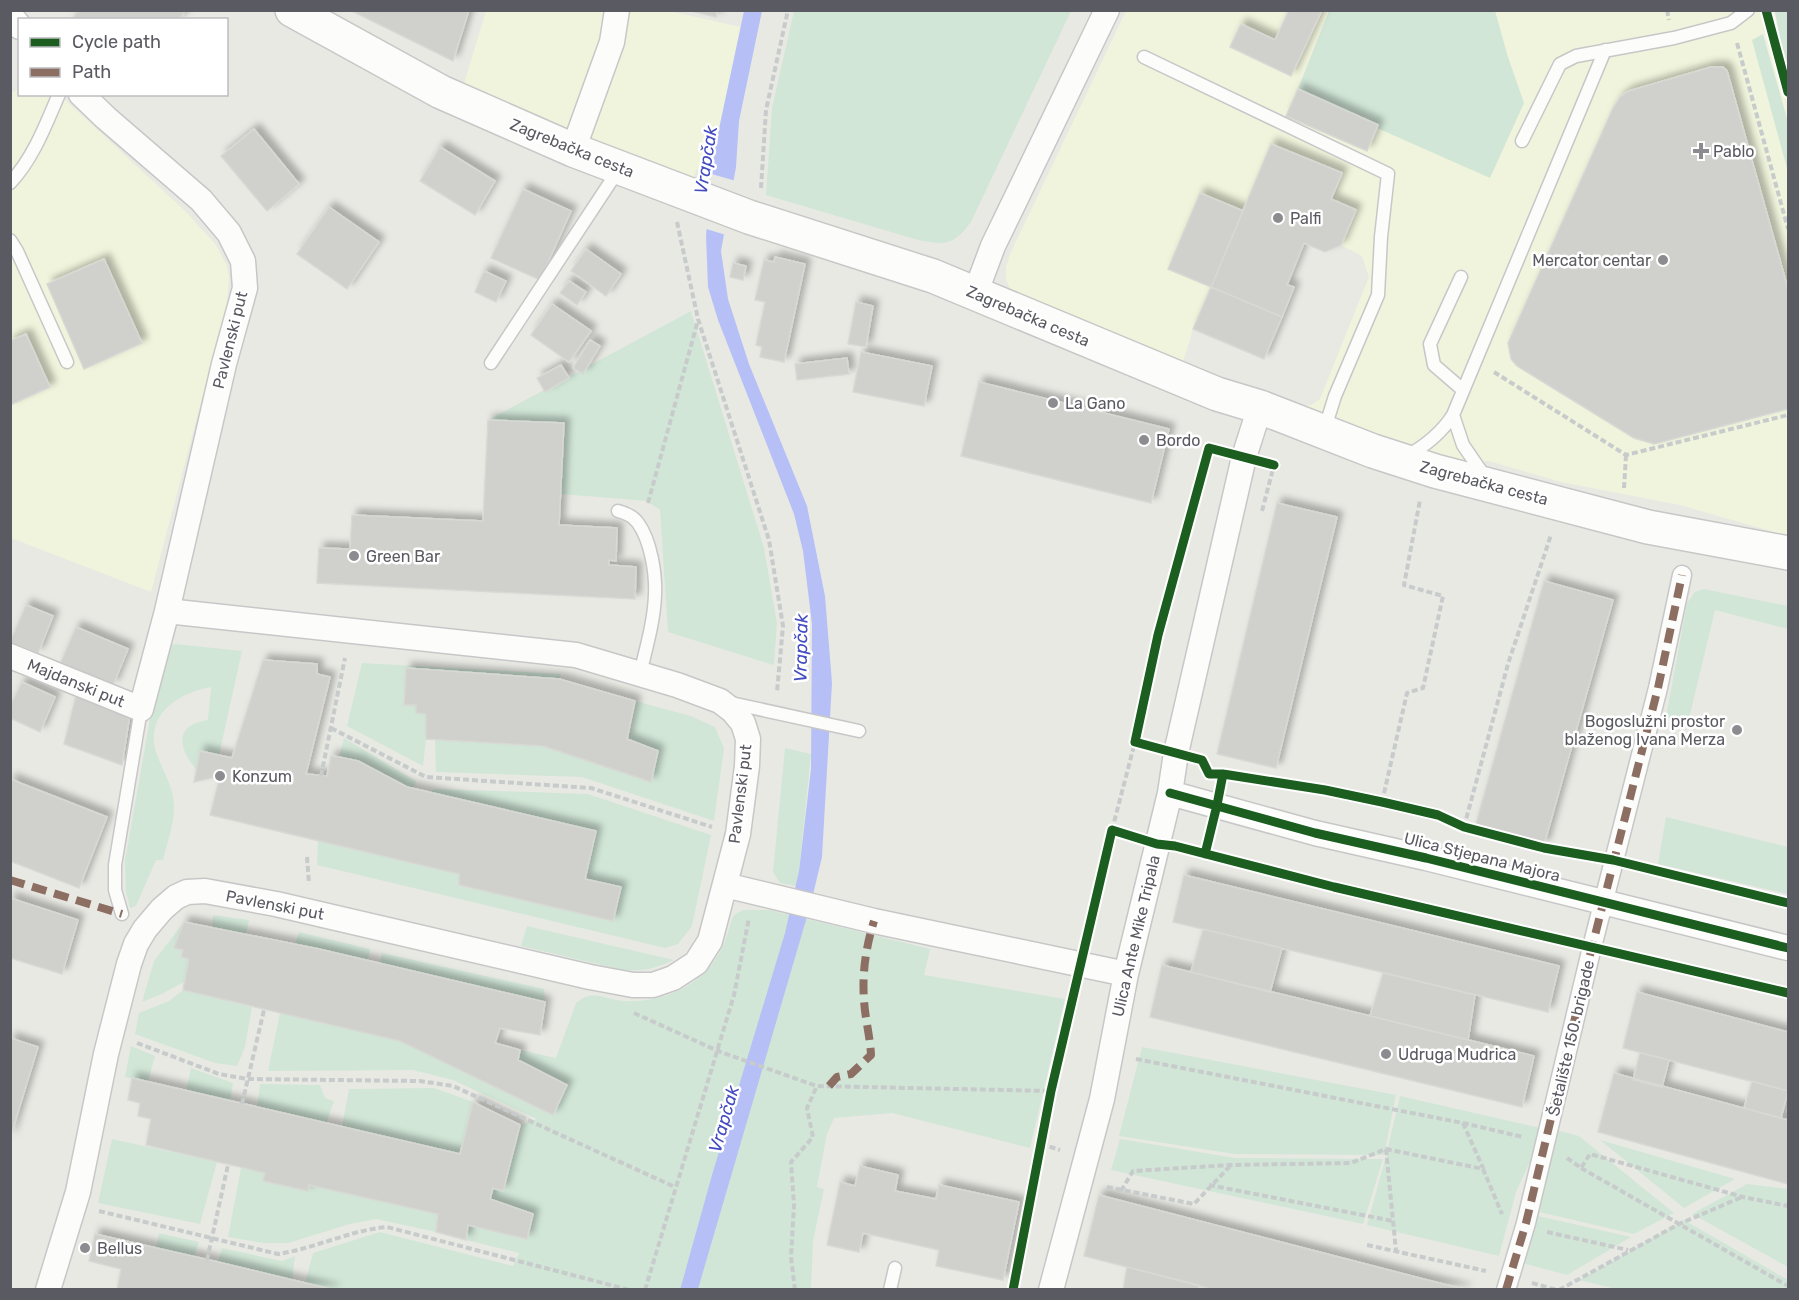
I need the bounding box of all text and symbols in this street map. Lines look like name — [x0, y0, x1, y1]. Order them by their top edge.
legend — [18, 18, 228, 96]
text: Cycle path — [72, 31, 161, 53]
text: Path — [72, 61, 111, 83]
street label: Zagrebačka cesta — [507, 114, 637, 182]
water label: Vrapčak — [690, 123, 722, 196]
place label: Pablo — [1713, 142, 1755, 161]
marker: Pablo — [1694, 144, 1708, 158]
place label: Palfi — [1290, 209, 1322, 228]
marker: Palfi — [1271, 211, 1285, 225]
place label: Mercator centar — [1532, 251, 1651, 270]
marker: Mercator centar — [1656, 253, 1670, 267]
street label: Zagrebačka cesta — [964, 281, 1092, 351]
street label: Pavlenski put — [209, 289, 251, 391]
place label: La Gano — [1065, 394, 1125, 413]
marker: La Gano — [1046, 396, 1060, 410]
place label: Bordo — [1156, 431, 1201, 450]
marker: Bordo — [1137, 433, 1151, 447]
street label: Zagrebačka cesta — [1418, 457, 1550, 509]
place label: Green Bar — [366, 547, 440, 566]
marker: Green Bar — [347, 549, 361, 563]
water label: Vrapčak — [789, 613, 813, 683]
street label: Majdanski put — [24, 655, 128, 711]
place label: Bogoslužni prostor blaženog Ivana Merza — [1564, 712, 1725, 749]
marker: Bogoslužni prostor blaženog Ivana Merza — [1730, 723, 1744, 737]
street label: Pavlenski put — [724, 743, 756, 845]
place label: Konzum — [232, 767, 292, 786]
marker: Konzum — [213, 769, 227, 783]
street label: Ulica Stjepana Majora — [1402, 828, 1562, 886]
street label: Ulica Ante Mike Tripala — [1108, 853, 1164, 1019]
street label: Pavlenski put — [224, 886, 326, 924]
street label: Šetalište 150. brigade — [1543, 958, 1598, 1118]
place label: Udruga Mudrica — [1398, 1045, 1516, 1064]
marker: Udruga Mudrica — [1379, 1047, 1393, 1061]
water label: Vrapčak — [704, 1082, 744, 1155]
place label: Bellus — [97, 1239, 142, 1258]
marker: Bellus — [78, 1241, 92, 1255]

